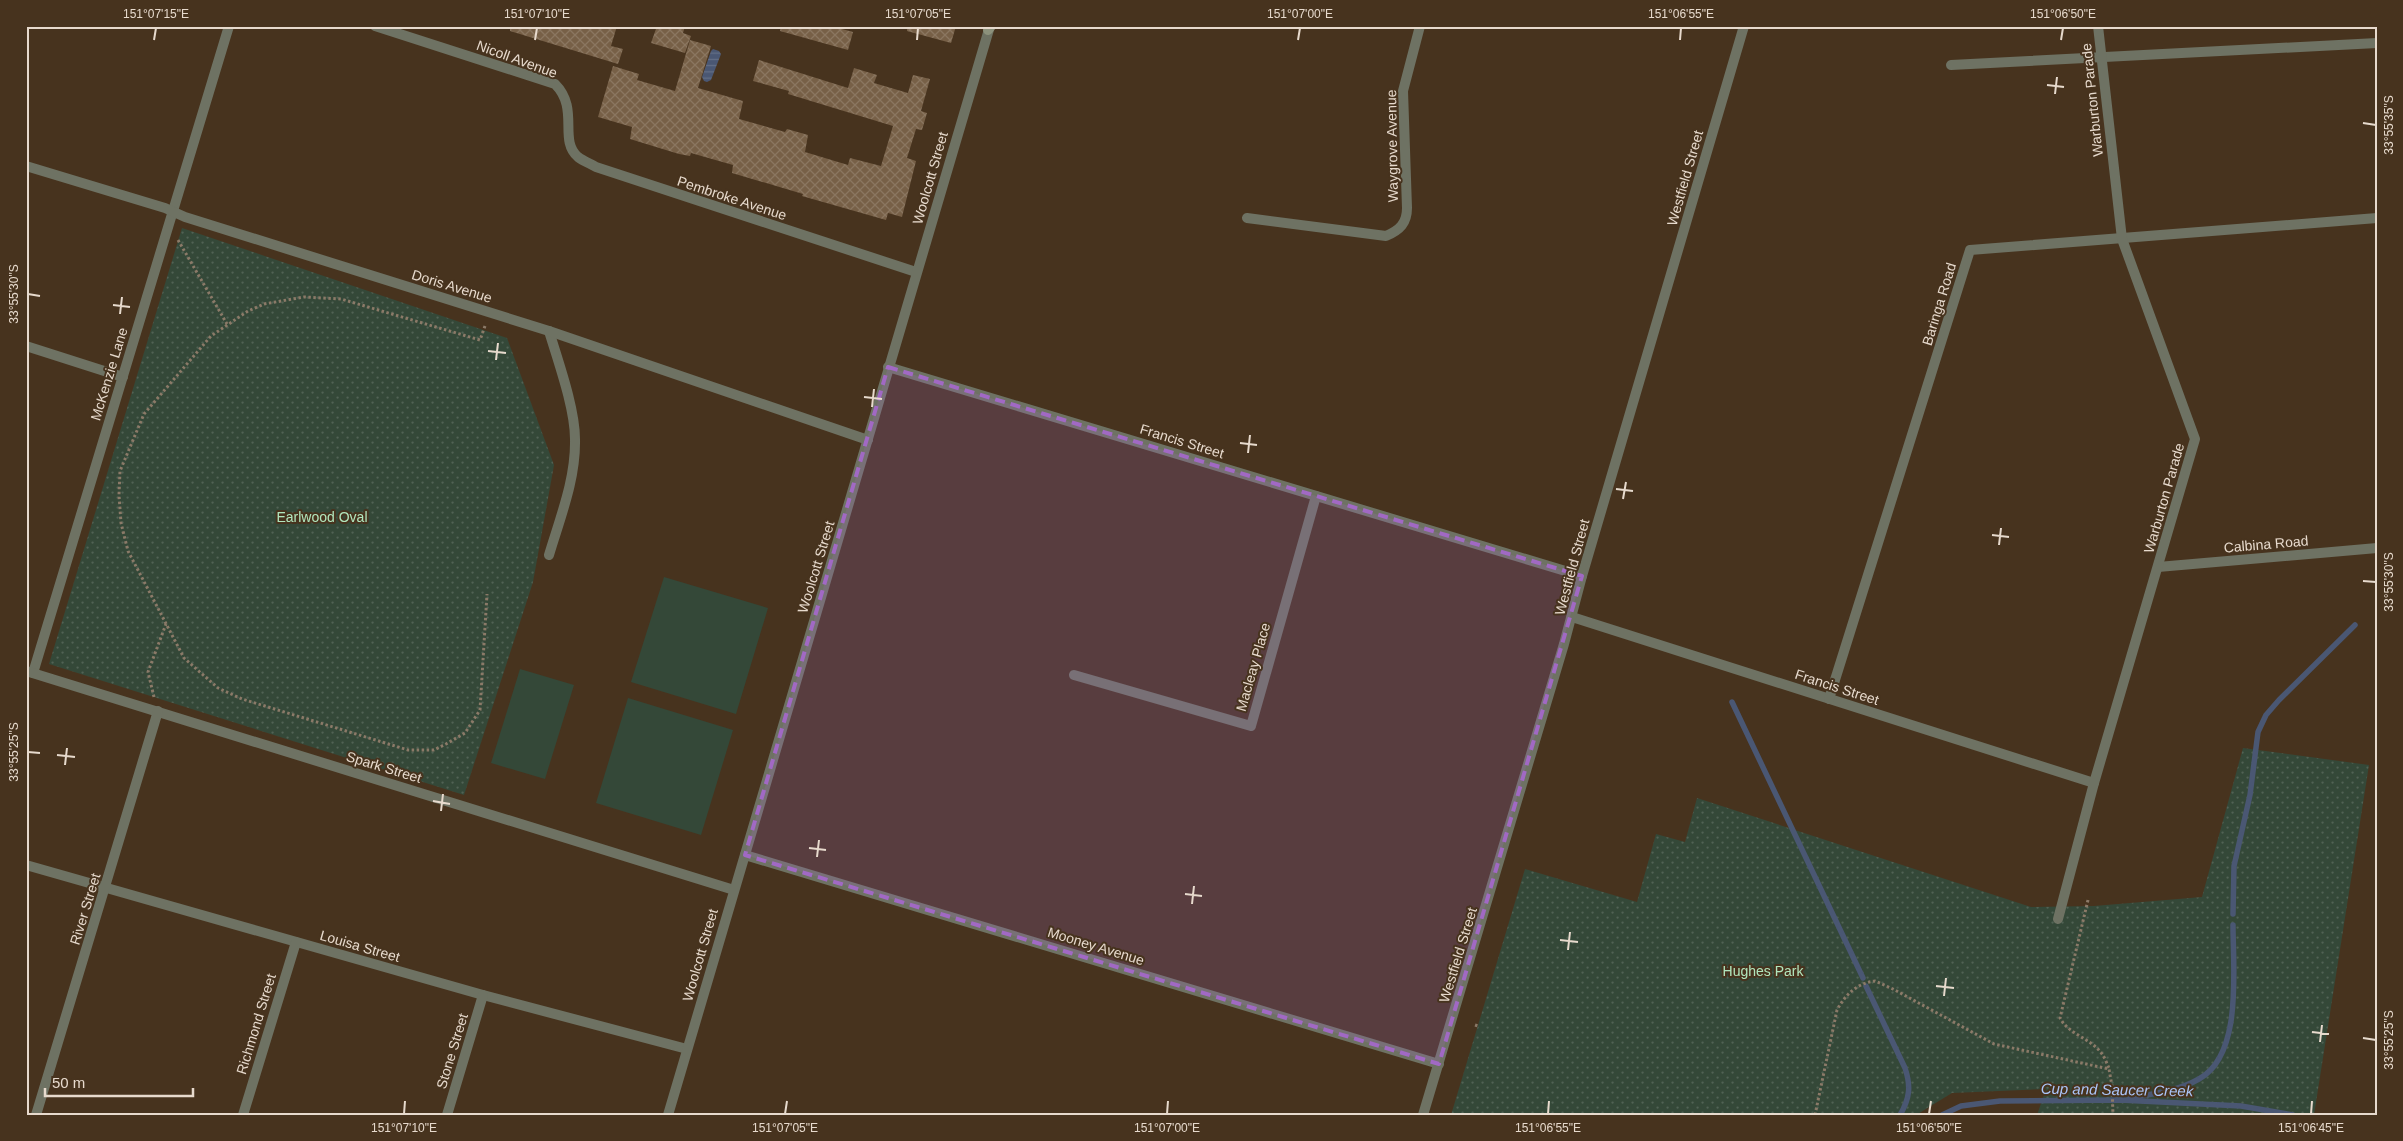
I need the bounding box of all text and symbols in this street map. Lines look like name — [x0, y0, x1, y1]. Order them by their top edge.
text: 151°07'15"E — [123, 7, 189, 21]
text: 151°07'10"E — [504, 7, 570, 21]
text: 151°07'05"E — [885, 7, 951, 21]
text: 151°07'00"E — [1267, 7, 1333, 21]
text: 151°06'55"E — [1648, 7, 1714, 21]
text: 151°06'50"E — [2030, 7, 2096, 21]
street label: Nicoll Avenue — [475, 37, 560, 81]
street label: Warburton Parade — [2078, 42, 2106, 157]
street label: Waygrove Avenue — [1383, 89, 1401, 203]
text: 33°55'35"S — [2382, 95, 2396, 155]
street label: Westfield Street — [1664, 128, 1706, 228]
street label: Woolcott Street — [909, 130, 951, 226]
street label: Pembroke Avenue — [675, 173, 789, 223]
street label: Baringa Road — [1919, 261, 1959, 347]
text: 33°55'30"S — [7, 264, 21, 324]
street label: Doris Avenue — [410, 266, 494, 306]
street label: McKenzie Lane — [87, 325, 131, 422]
street label: Francis Street — [1138, 421, 1226, 461]
street label: Warburton Parade — [2141, 441, 2187, 555]
park label: Earlwood Oval — [276, 509, 368, 525]
street label: Westfield Street — [1552, 517, 1593, 617]
street label: Woolcott Street — [794, 519, 838, 615]
street label: Calbina Road — [2223, 532, 2309, 556]
text: 33°55'30"S — [2382, 552, 2396, 612]
street label: Macleay Place — [1233, 621, 1273, 713]
street label: Francis Street — [1793, 666, 1881, 708]
text: 33°55'25"S — [7, 722, 21, 782]
street label: Spark Street — [344, 748, 424, 786]
street label: River Street — [67, 871, 103, 947]
street label: Westfield Street — [1436, 905, 1480, 1004]
street label: Woolcott Street — [679, 907, 721, 1003]
street label: Mooney Avenue — [1046, 924, 1146, 968]
street label: Louisa Street — [318, 927, 402, 965]
park label: Hughes Park — [1723, 963, 1804, 979]
street label: Richmond Street — [233, 972, 279, 1076]
text: 33°55'25"S — [2382, 1010, 2396, 1070]
street label: Stone Street — [433, 1011, 471, 1091]
scale bar — [45, 1066, 192, 1098]
text: 50 m — [52, 1074, 85, 1091]
water label: Cup and Saucer Creek — [2041, 1080, 2195, 1099]
text: 151°07'10"E — [371, 1121, 437, 1135]
text: 151°07'05"E — [752, 1121, 818, 1135]
text: 151°07'00"E — [1134, 1121, 1200, 1135]
text: 151°06'55"E — [1515, 1121, 1581, 1135]
text: 151°06'50"E — [1896, 1121, 1962, 1135]
text: 151°06'45"E — [2278, 1121, 2344, 1135]

